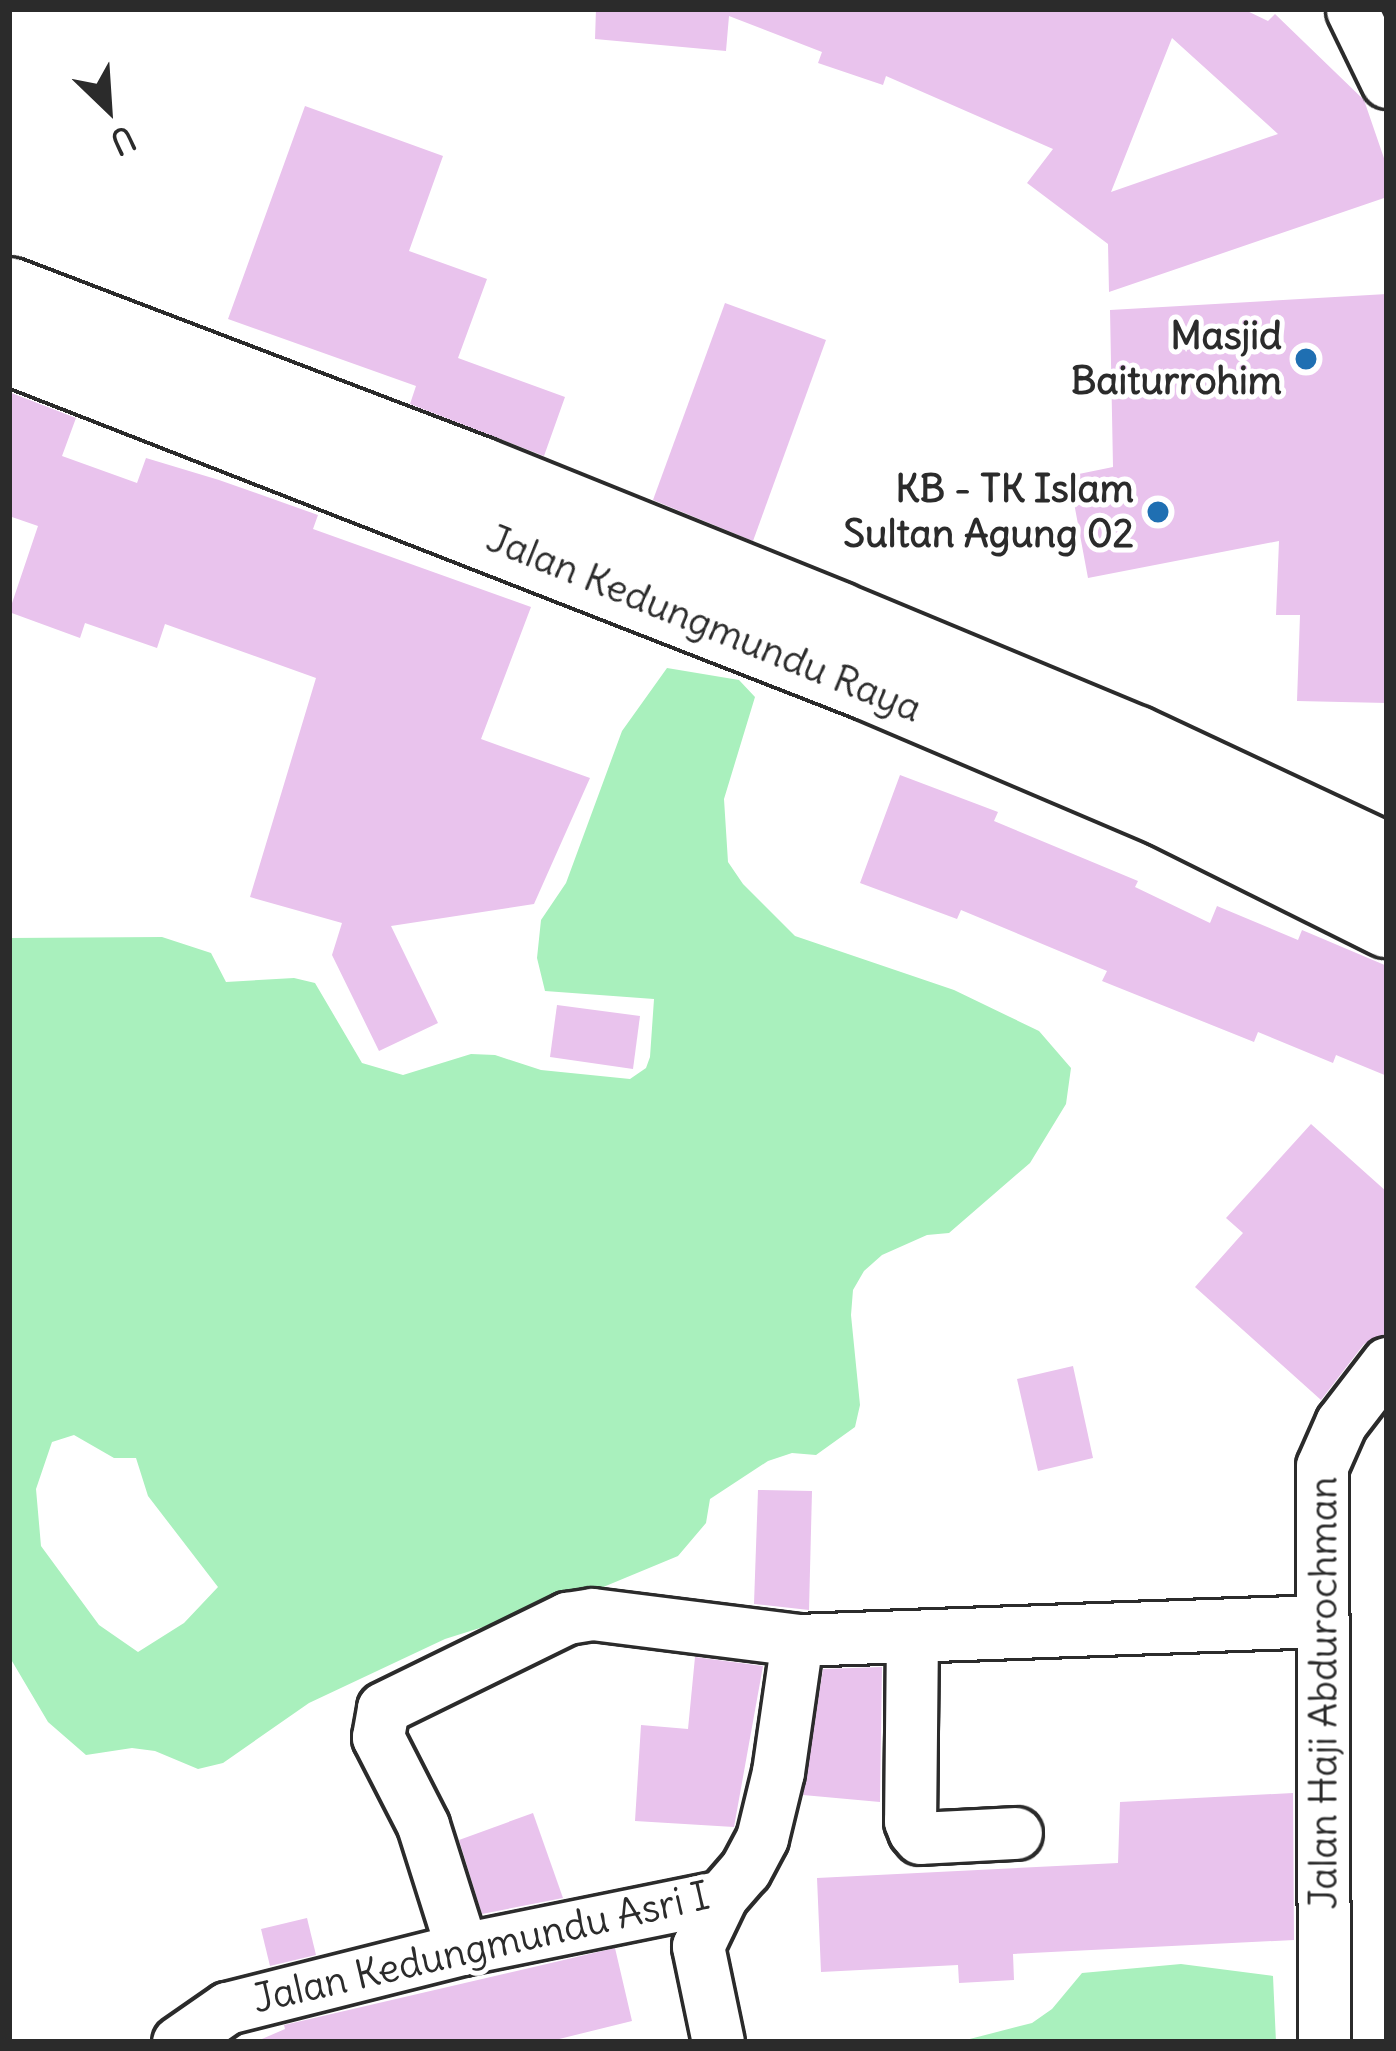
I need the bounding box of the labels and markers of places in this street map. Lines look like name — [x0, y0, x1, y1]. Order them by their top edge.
place label: Masjid Baiturrohim — [1071, 314, 1282, 405]
marker: Masjid Baiturrohim — [1293, 346, 1319, 372]
place label: KB - TK Islam Sultan Agung 02 — [843, 467, 1134, 558]
marker: KB - TK Islam Sultan Agung 02 — [1145, 499, 1171, 525]

